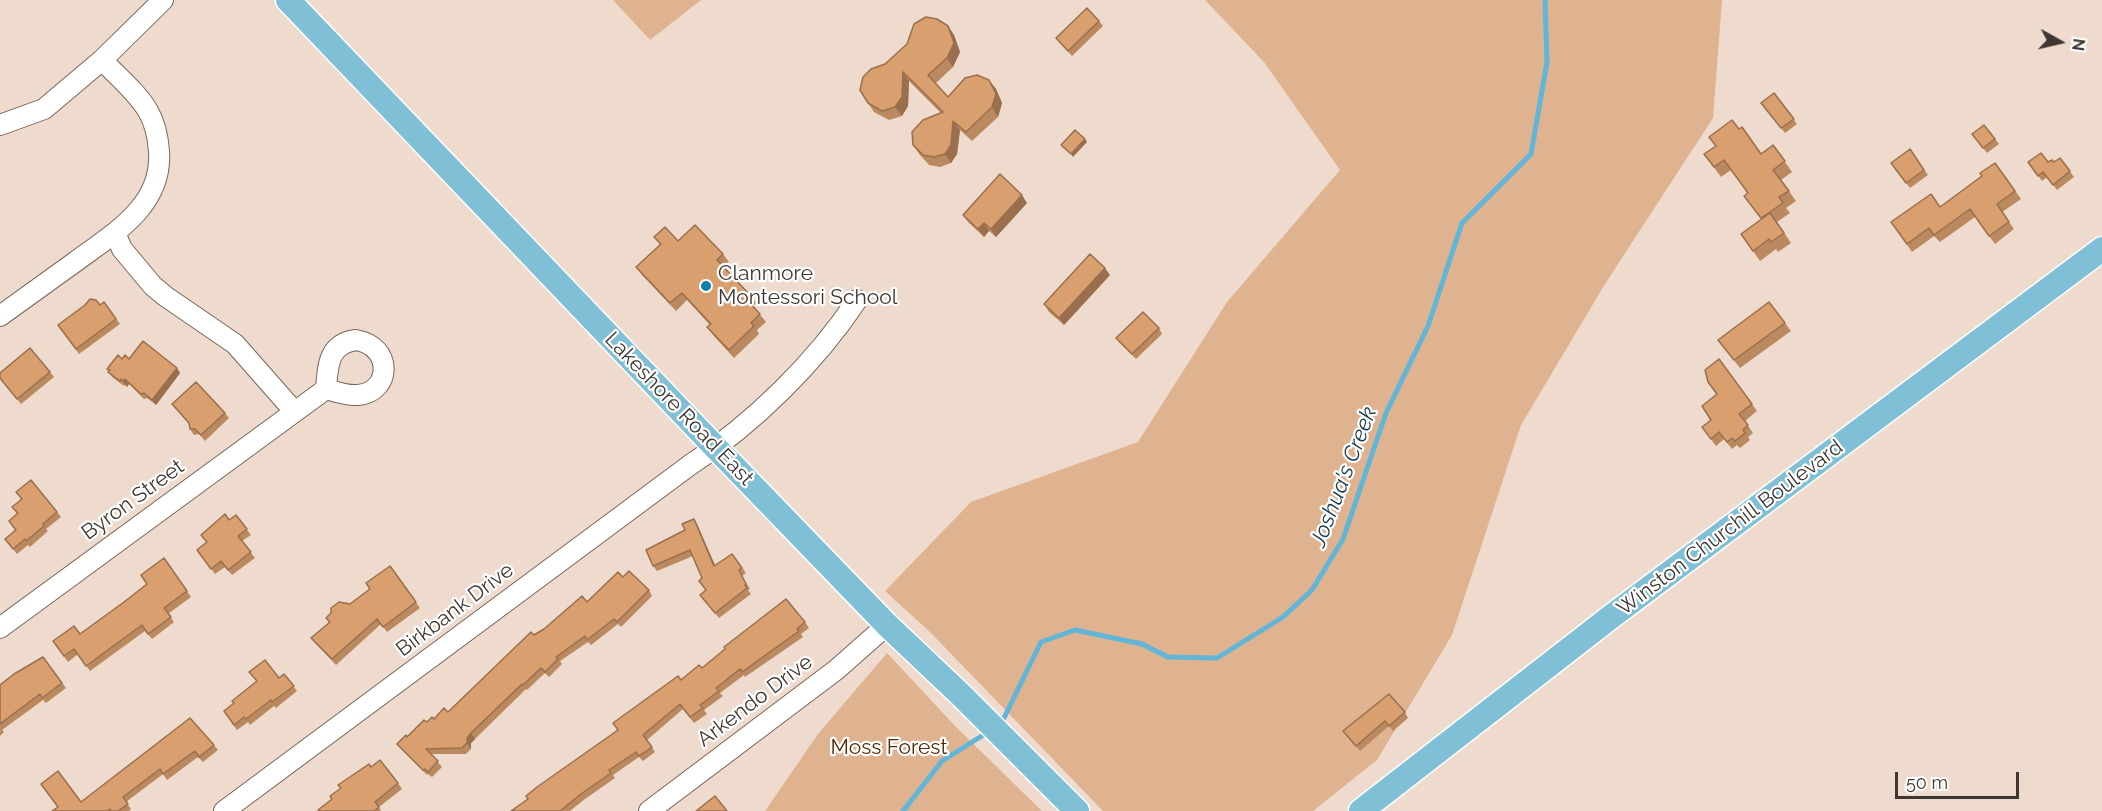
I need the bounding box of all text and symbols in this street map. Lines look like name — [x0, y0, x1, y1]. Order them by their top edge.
north arrow — [2030, 12, 2090, 72]
text: N — [2068, 37, 2089, 52]
place label: Clanmore Montessori School — [718, 261, 897, 311]
marker: Clanmore Montessori School — [699, 279, 713, 293]
street label: Lakeshore Road East — [599, 327, 759, 491]
water label: Joshua's Creek — [1305, 403, 1383, 551]
street label: Winston Churchill Boulevard — [1612, 435, 1848, 621]
street label: Byron Street — [77, 454, 189, 546]
street label: Birkbank Drive — [391, 558, 519, 662]
street label: Arkendo Drive — [692, 649, 818, 753]
park label: Moss Forest — [830, 735, 948, 761]
scale bar — [1898, 760, 2022, 798]
text: 50 m — [1906, 772, 1948, 793]

